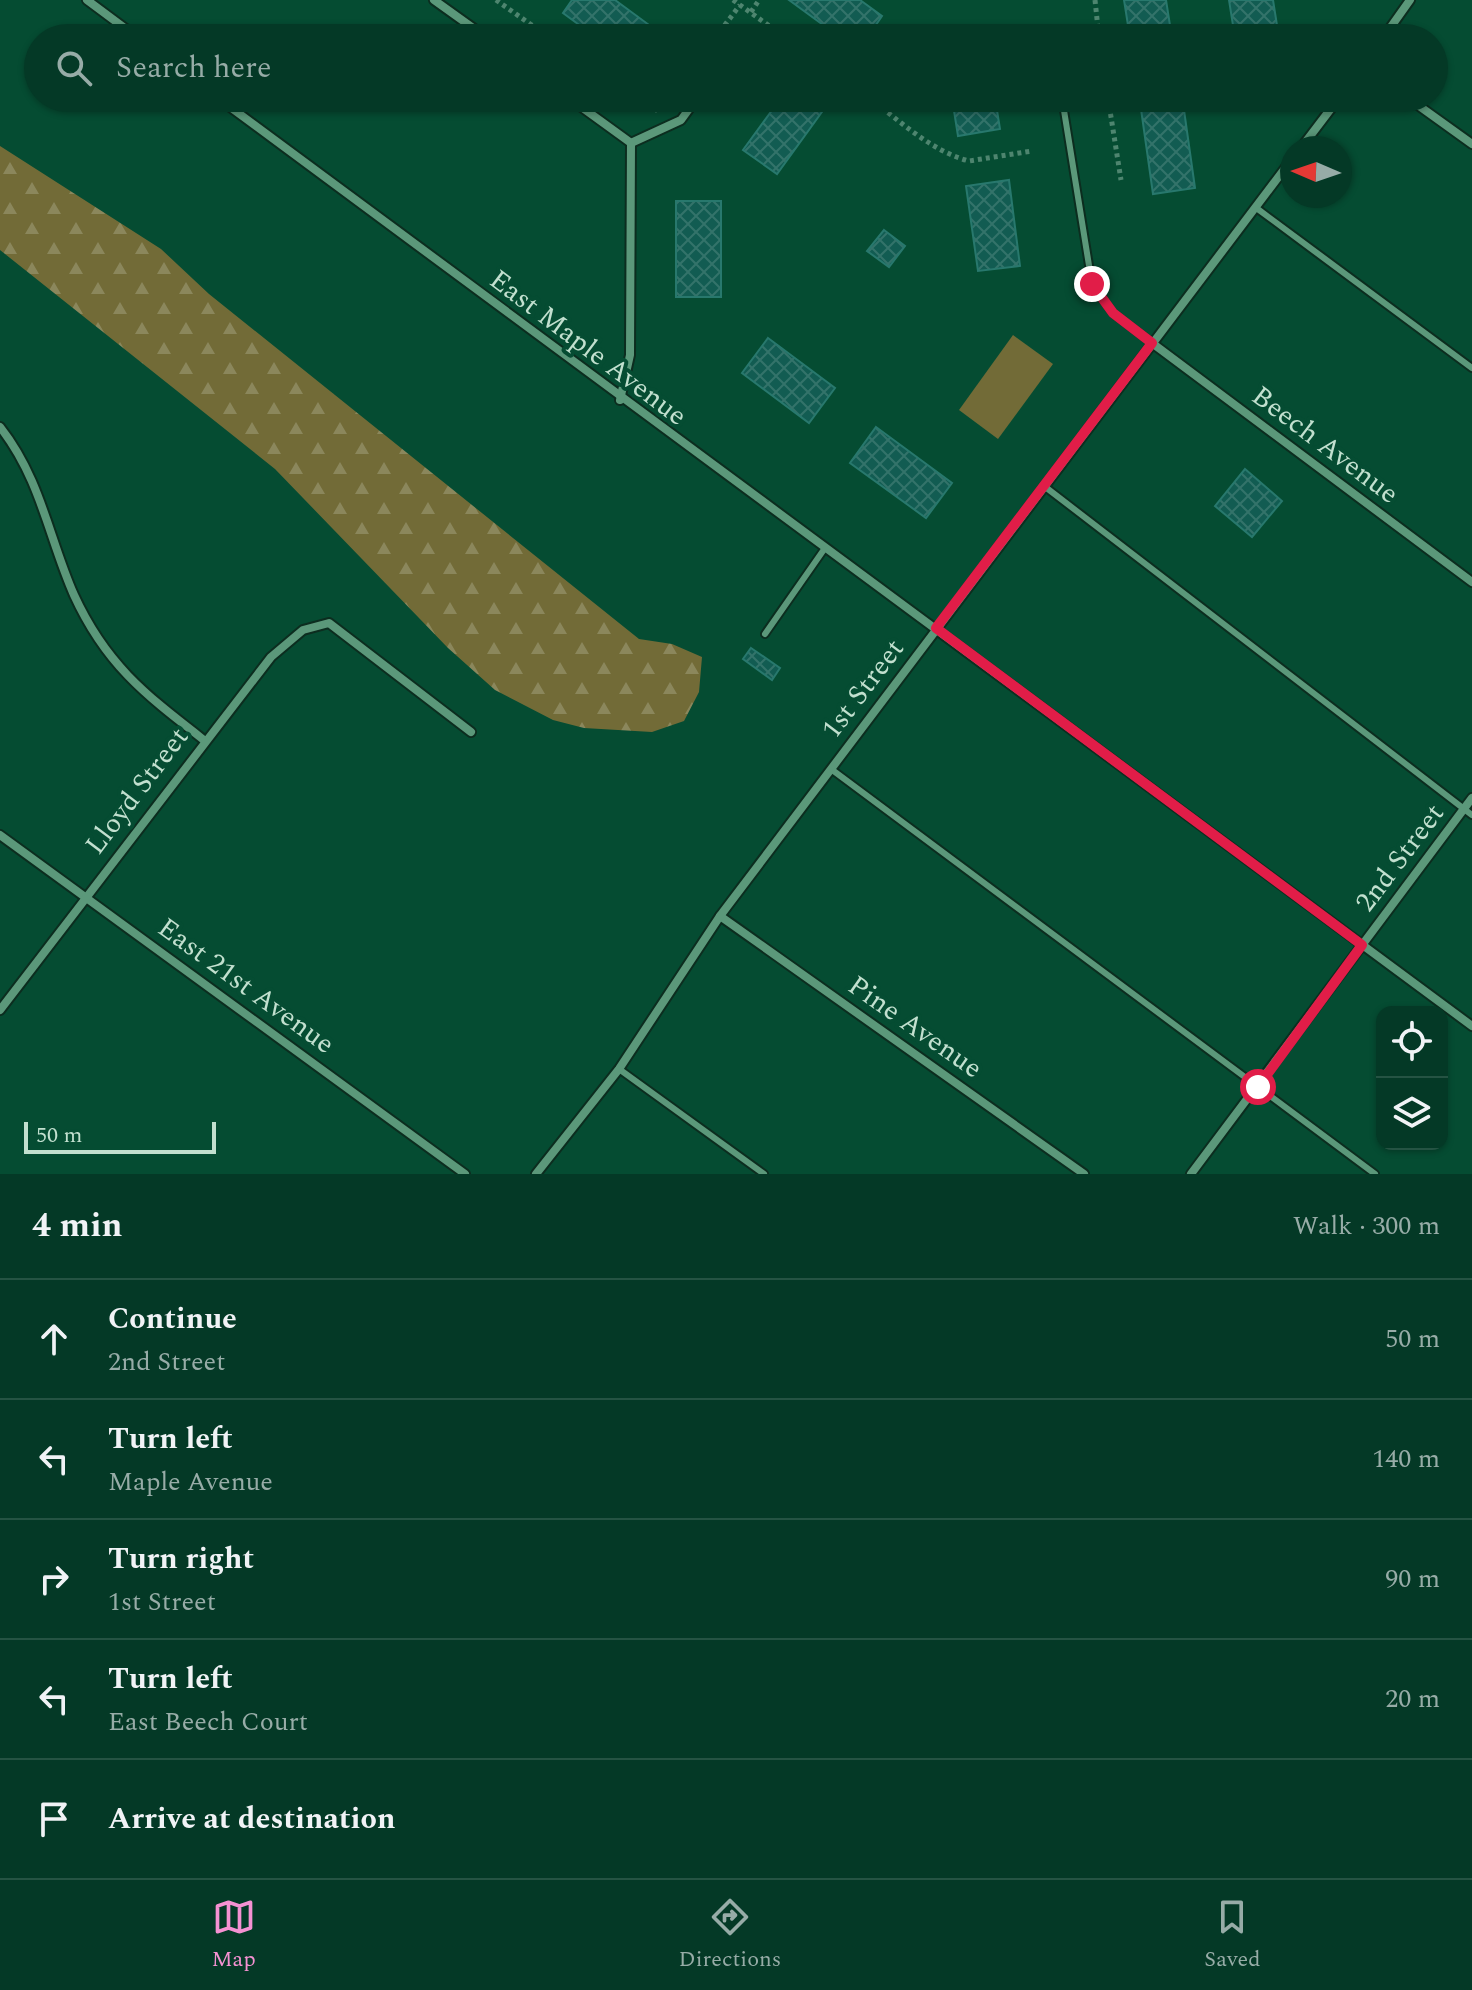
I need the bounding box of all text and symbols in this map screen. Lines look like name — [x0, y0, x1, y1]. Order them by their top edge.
search box — [24, 24, 1448, 112]
text: Search here — [116, 45, 272, 91]
icon: search — [52, 46, 96, 90]
north arrow — [1280, 136, 1352, 208]
street label: East Maple Avenue — [480, 259, 696, 437]
route end — [1074, 266, 1110, 302]
street label: Beech Avenue — [1242, 375, 1408, 515]
street label: 1st Street — [811, 630, 915, 748]
street label: Lloyd Street — [75, 718, 200, 864]
street label: 2nd Street — [1345, 795, 1455, 921]
street label: East 21st Avenue — [148, 907, 344, 1065]
street label: Pine Avenue — [839, 965, 991, 1089]
map controls — [1376, 1006, 1448, 1150]
button: locate — [1376, 1006, 1448, 1078]
route start — [1240, 1069, 1276, 1105]
button: layers — [1376, 1078, 1448, 1150]
scale bar — [24, 1118, 216, 1154]
text: 50 m — [36, 1119, 82, 1152]
text: 4 min — [32, 1200, 122, 1252]
text: Walk · 300 m — [1293, 1206, 1440, 1246]
text: Continue — [108, 1296, 237, 1342]
icon: ahead — [32, 1317, 76, 1361]
text: 50 m — [1385, 1319, 1440, 1359]
text: 2nd Street — [108, 1342, 225, 1382]
text: Turn left — [108, 1416, 233, 1462]
icon: left — [32, 1437, 76, 1481]
text: 140 m — [1372, 1439, 1440, 1479]
text: Maple Avenue — [108, 1462, 273, 1502]
text: Turn right — [108, 1536, 254, 1582]
icon: right — [32, 1557, 76, 1601]
text: 90 m — [1385, 1559, 1440, 1599]
text: 1st Street — [108, 1582, 216, 1622]
text: Turn left — [108, 1656, 233, 1702]
icon: left — [32, 1677, 76, 1721]
text: 20 m — [1385, 1679, 1440, 1719]
text: East Beech Court — [108, 1702, 308, 1742]
text: Arrive at destination — [108, 1796, 395, 1842]
icon: arrive — [32, 1797, 76, 1841]
tab: Map — [211, 1895, 256, 1976]
tab: Directions — [679, 1895, 781, 1976]
tab: Saved — [1204, 1895, 1261, 1976]

